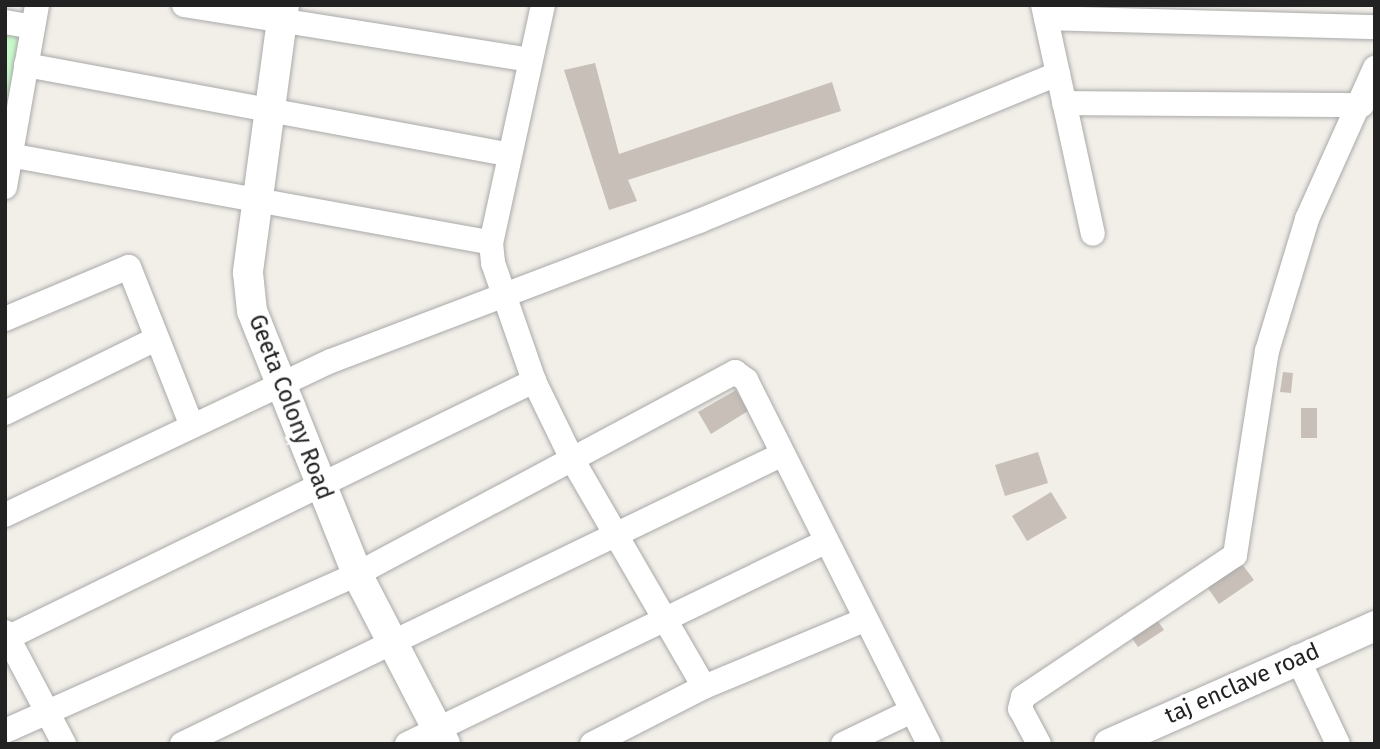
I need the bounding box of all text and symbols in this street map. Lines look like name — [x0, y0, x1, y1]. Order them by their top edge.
street label: Geeta Colony Road — [243, 311, 339, 503]
street label: taj enclave road — [1160, 637, 1324, 729]

